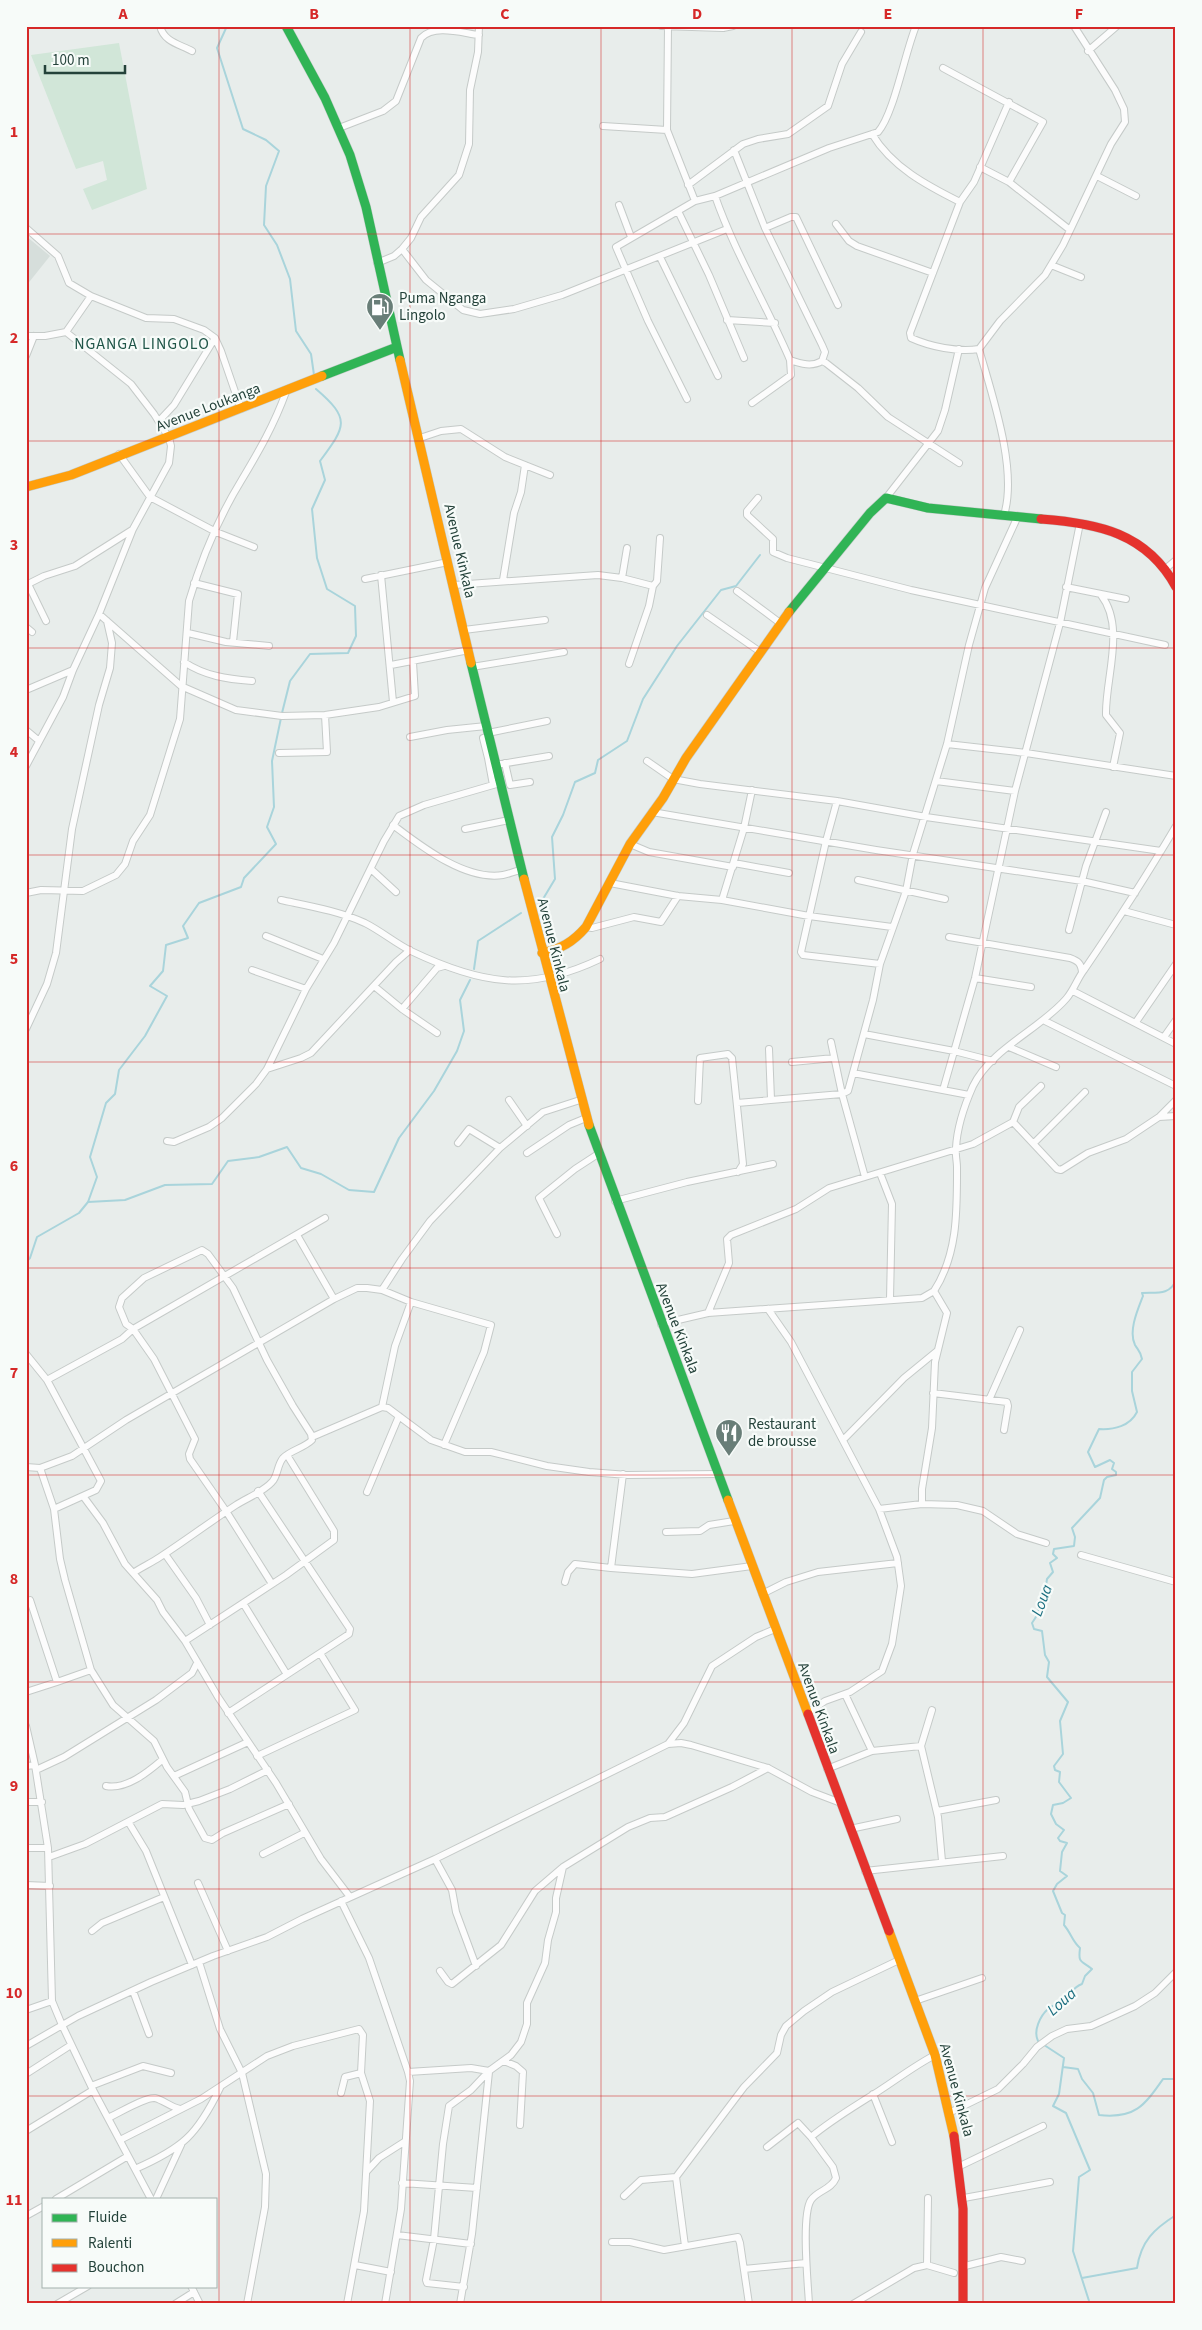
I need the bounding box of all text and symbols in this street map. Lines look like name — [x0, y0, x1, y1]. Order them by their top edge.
text: A — [117, 3, 128, 25]
text: B — [309, 3, 319, 25]
text: C — [500, 3, 510, 25]
text: D — [692, 3, 702, 25]
text: E — [884, 3, 892, 25]
text: F — [1075, 3, 1083, 25]
scale bar — [45, 42, 125, 74]
text: 100 m — [52, 50, 90, 71]
text: 1 — [10, 121, 18, 143]
place label: Puma Nganga Lingolo — [399, 288, 486, 326]
fuel station icon: Puma Nganga Lingolo — [365, 292, 395, 331]
text: 2 — [10, 327, 18, 349]
district label: NGANGA LINGOLO — [74, 333, 210, 355]
street label: Avenue Loukanga — [153, 378, 264, 437]
street label: Avenue Kinkala — [438, 502, 481, 600]
text: 3 — [10, 534, 18, 556]
text: 4 — [10, 741, 19, 763]
street label: Avenue Kinkala — [532, 896, 575, 994]
text: 5 — [10, 948, 18, 970]
text: 6 — [10, 1155, 18, 1177]
street label: Avenue Kinkala — [651, 1280, 705, 1377]
text: 7 — [10, 1362, 18, 1384]
place label: Restaurant de brousse — [748, 1414, 816, 1452]
restaurant icon: Restaurant de brousse — [714, 1418, 744, 1457]
text: 8 — [10, 1568, 18, 1590]
water label: Loua — [1026, 1581, 1058, 1619]
street label: Avenue Kinkala — [792, 1659, 845, 1757]
text: 9 — [10, 1775, 18, 1797]
text: 10 — [6, 1982, 22, 2004]
water label: Loua — [1042, 1983, 1081, 2021]
street label: Avenue Kinkala — [934, 2041, 979, 2139]
text: 11 — [6, 2189, 22, 2211]
legend — [42, 2198, 218, 2288]
text: Fluide — [88, 2207, 127, 2228]
text: Ralenti — [88, 2233, 132, 2254]
text: Bouchon — [88, 2257, 144, 2278]

